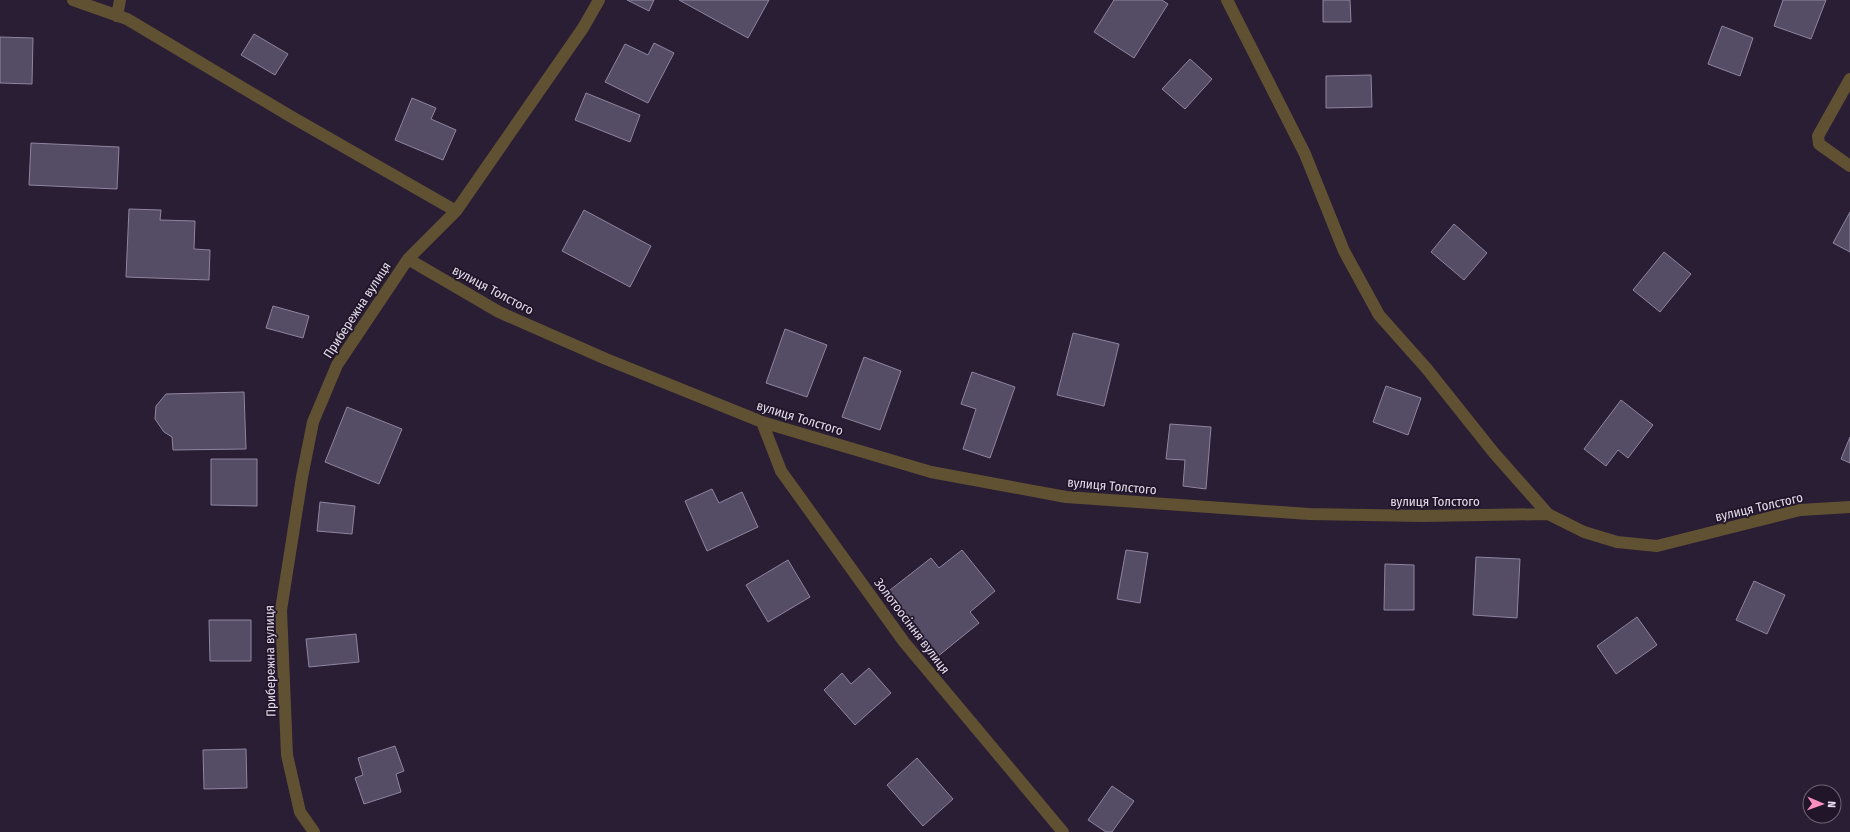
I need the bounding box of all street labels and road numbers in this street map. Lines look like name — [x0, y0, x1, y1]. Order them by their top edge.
street label: Прибережна вулиця — [320, 259, 394, 361]
street label: вулиця Толстого — [450, 262, 536, 318]
street label: вулиця Толстого — [755, 398, 845, 438]
street label: вулиця Толстого — [1067, 475, 1157, 497]
street label: вулиця Толстого — [1714, 490, 1805, 524]
street label: вулиця Толстого — [1390, 494, 1480, 509]
street label: Золотоосіння вулиця — [871, 575, 953, 677]
street label: Прибережна вулиця — [262, 605, 278, 717]

